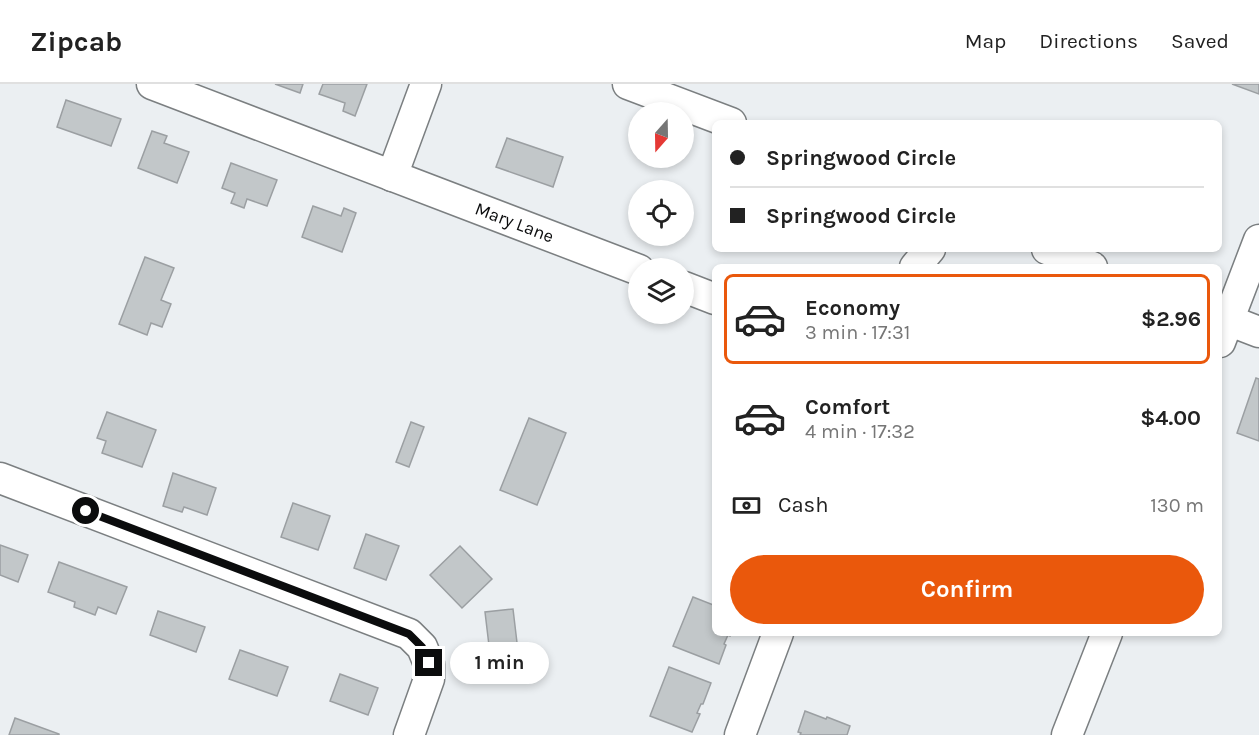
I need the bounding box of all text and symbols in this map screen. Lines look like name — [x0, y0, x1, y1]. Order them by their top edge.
text: Zipcab — [30, 25, 122, 58]
text: Map — [965, 29, 1006, 53]
text: Directions — [1039, 29, 1138, 53]
text: Saved — [1171, 29, 1229, 53]
north arrow — [628, 102, 694, 168]
map controls — [628, 102, 694, 324]
text: Springwood Circle — [766, 145, 956, 171]
button: locate — [628, 180, 694, 246]
street label: Mary Lane — [472, 197, 557, 247]
text: Springwood Circle — [766, 203, 956, 229]
button: layers — [628, 258, 694, 324]
icon: car — [733, 292, 787, 346]
text: Economy — [805, 295, 900, 321]
text: $2.96 — [1141, 306, 1201, 332]
text: 3 min · 17:31 — [805, 321, 910, 344]
icon: car — [733, 391, 787, 445]
text: Comfort — [805, 394, 890, 420]
text: $4.00 — [1140, 405, 1201, 431]
text: 4 min · 17:32 — [805, 420, 915, 443]
icon: cash — [730, 489, 763, 522]
text: Cash — [778, 492, 828, 518]
text: 130 m — [1150, 494, 1204, 517]
route start — [72, 497, 99, 524]
button: Confirm — [730, 555, 1204, 624]
callout: 1 min — [450, 642, 549, 684]
route end — [415, 649, 442, 676]
text: 1 min — [474, 651, 525, 674]

